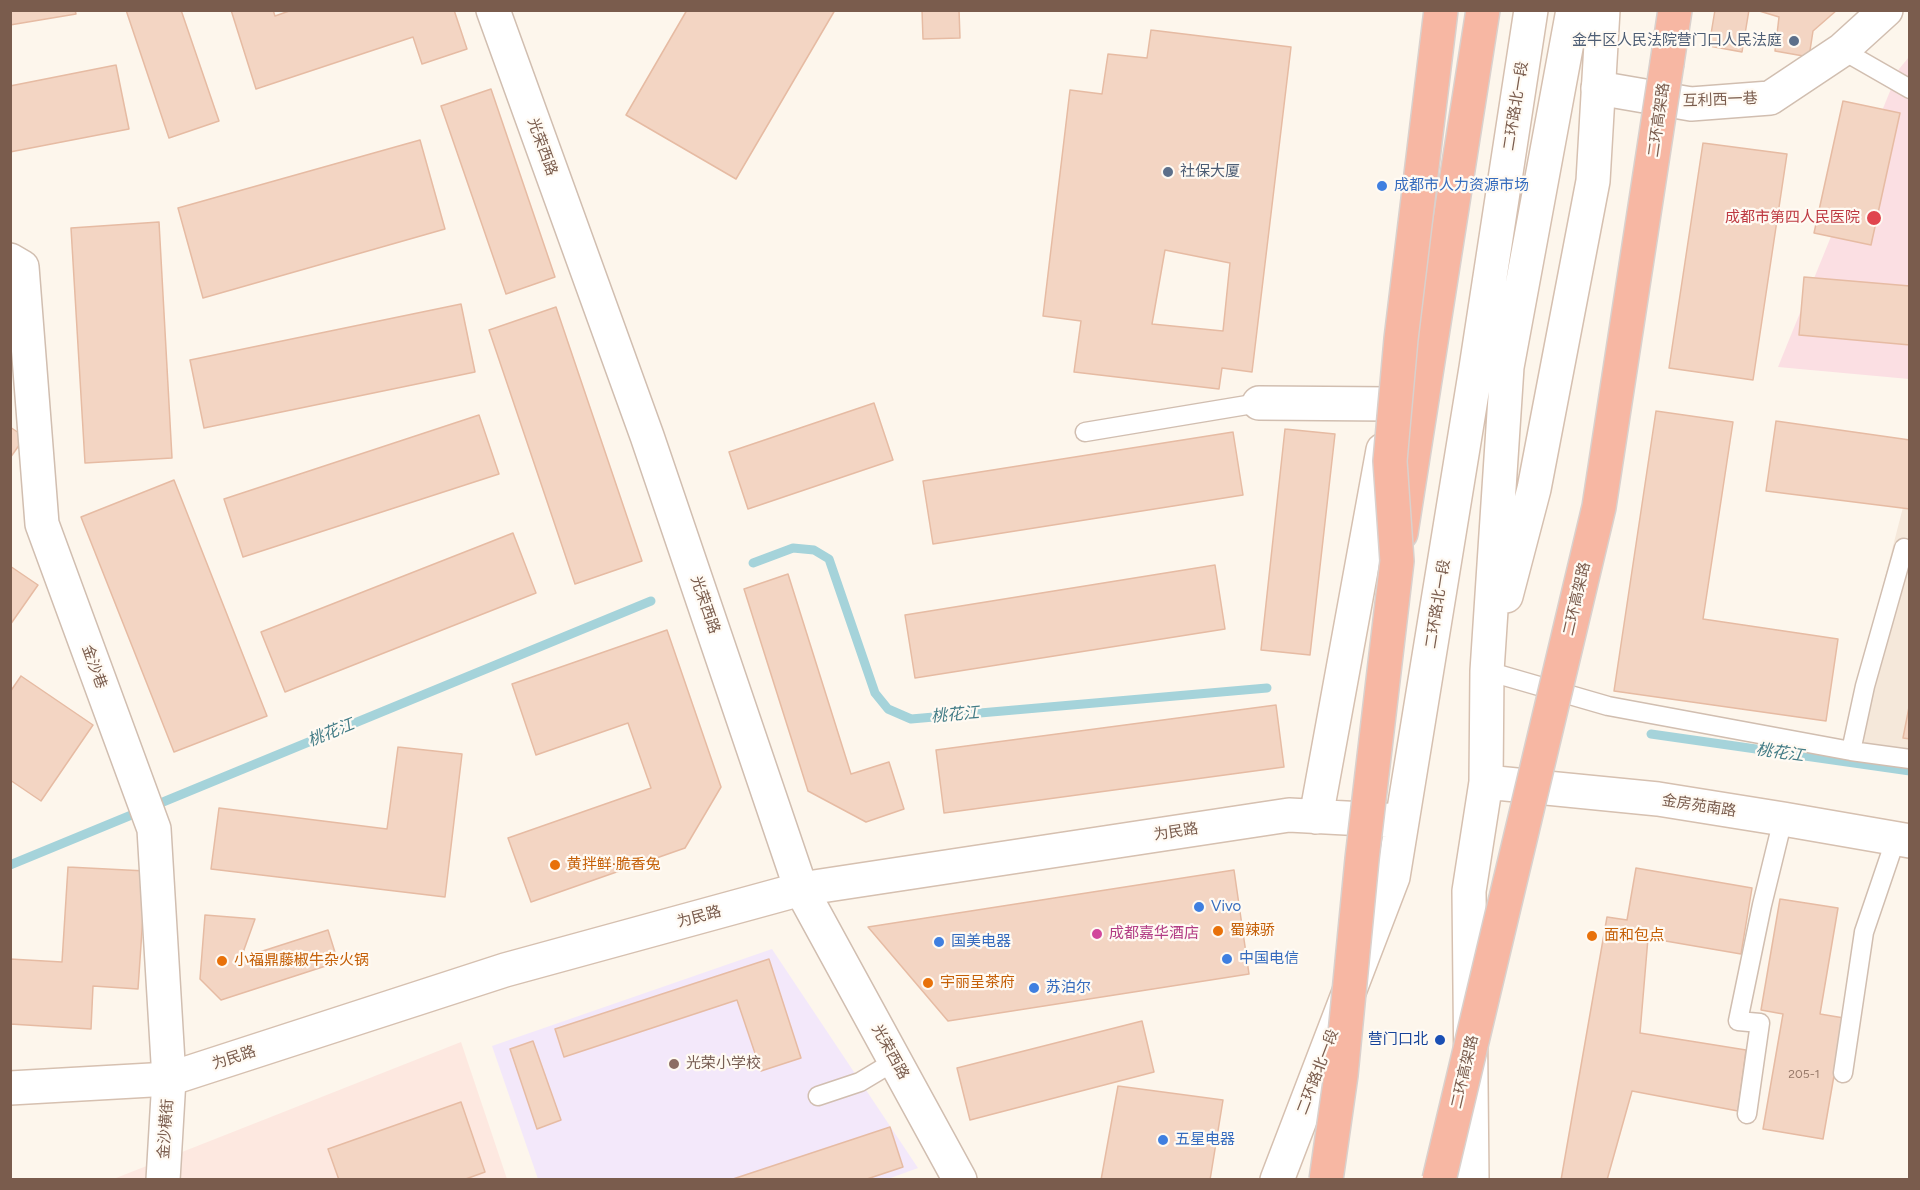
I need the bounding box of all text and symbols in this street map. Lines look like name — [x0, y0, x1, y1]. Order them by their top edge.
place label: 金牛区人民法院营门口人民法庭 — [1572, 32, 1782, 50]
marker: 金牛区人民法院营门口人民法庭 — [1787, 34, 1801, 48]
street label: 二环路北一段 — [1500, 60, 1532, 152]
street label: 二环高架路 — [1645, 82, 1673, 158]
street label: 互利西一巷 — [1682, 90, 1758, 110]
street label: 光荣西路 — [523, 116, 561, 178]
place label: 社保大厦 — [1180, 163, 1240, 181]
marker: 社保大厦 — [1161, 165, 1175, 179]
place label: 成都市人力资源市场 — [1394, 177, 1529, 195]
marker: 成都市人力资源市场 — [1375, 179, 1389, 193]
place label: 成都市第四人民医院 — [1725, 209, 1860, 227]
marker: 成都市第四人民医院 — [1865, 209, 1883, 227]
street label: 二环路北一段 — [1422, 558, 1454, 650]
street label: 二环高架路 — [1560, 560, 1594, 638]
street label: 光荣西路 — [687, 574, 723, 636]
street label: 金沙巷 — [78, 643, 110, 691]
water label: 桃花江 — [930, 703, 980, 727]
water label: 桃花江 — [305, 715, 357, 751]
water label: 桃花江 — [1755, 740, 1805, 766]
street label: 金房苑南路 — [1661, 791, 1737, 821]
street label: 为民路 — [1152, 820, 1200, 844]
place label: 黄拌鲜·脆香兔 — [567, 856, 661, 874]
marker: 黄拌鲜·脆香兔 — [548, 858, 562, 872]
place label: Vivo — [1211, 898, 1241, 916]
marker: Vivo — [1192, 900, 1206, 914]
street label: 为民路 — [675, 902, 723, 932]
place label: 蜀辣骄 — [1230, 922, 1275, 940]
marker: 蜀辣骄 — [1211, 924, 1225, 938]
place label: 成都嘉华酒店 — [1109, 925, 1199, 943]
marker: 成都嘉华酒店 — [1090, 927, 1104, 941]
place label: 面和包点 — [1604, 927, 1664, 945]
marker: 面和包点 — [1585, 929, 1599, 943]
place label: 国美电器 — [951, 933, 1011, 951]
marker: 国美电器 — [932, 935, 946, 949]
place label: 中国电信 — [1239, 950, 1299, 968]
place label: 小福鼎藤椒牛杂火锅 — [234, 952, 369, 970]
marker: 中国电信 — [1220, 952, 1234, 966]
marker: 小福鼎藤椒牛杂火锅 — [215, 954, 229, 968]
place label: 宇丽呈茶府 — [940, 974, 1015, 992]
marker: 宇丽呈茶府 — [921, 976, 935, 990]
place label: 苏泊尔 — [1046, 979, 1091, 997]
marker: 苏泊尔 — [1027, 981, 1041, 995]
street label: 光荣西路 — [868, 1021, 912, 1083]
street label: 二环路北一段 — [1293, 1027, 1343, 1117]
place label: 营门口北 — [1368, 1031, 1428, 1049]
marker: 营门口北 — [1433, 1033, 1447, 1047]
street label: 二环高架路 — [1448, 1033, 1482, 1111]
street label: 为民路 — [210, 1042, 258, 1074]
place label: 光荣小学校 — [686, 1055, 761, 1073]
marker: 光荣小学校 — [667, 1057, 681, 1071]
house number: 205-1 — [1788, 1067, 1820, 1081]
street label: 金沙横街 — [155, 1098, 177, 1160]
place label: 五星电器 — [1175, 1131, 1235, 1149]
marker: 五星电器 — [1156, 1133, 1170, 1147]

